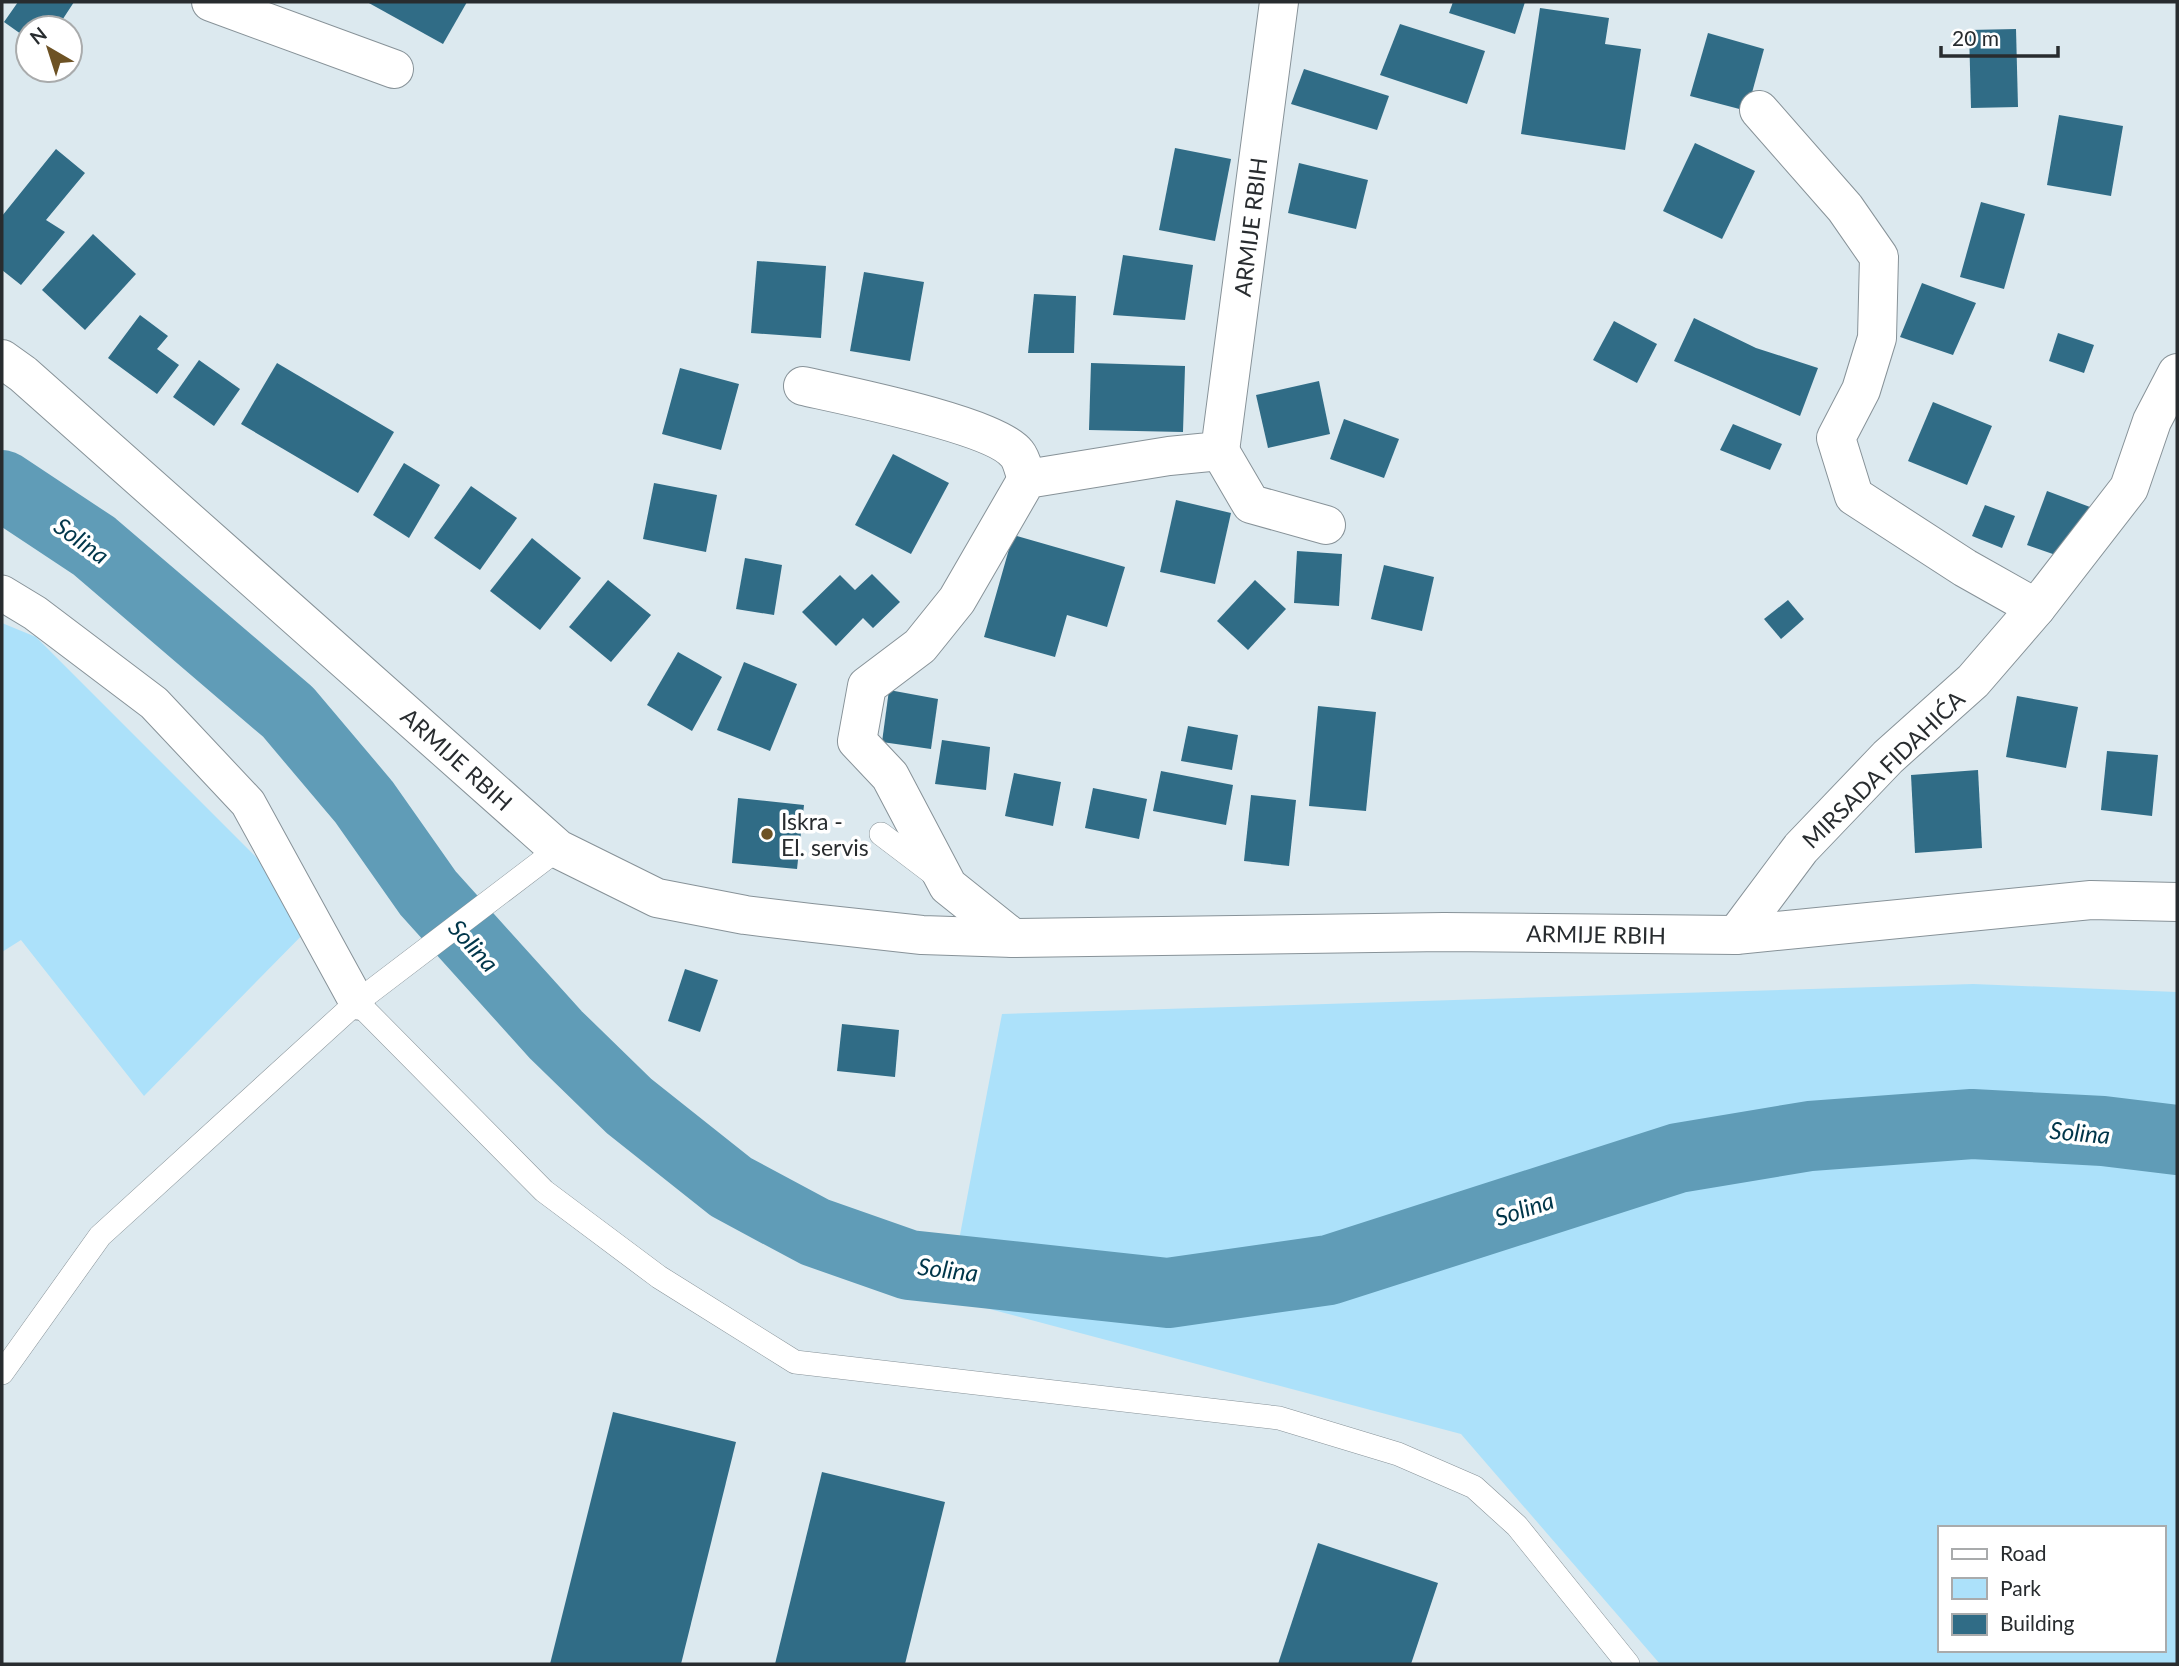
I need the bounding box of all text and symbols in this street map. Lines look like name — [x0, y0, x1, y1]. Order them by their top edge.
north arrow — [14, 14, 84, 84]
scale bar — [1941, 14, 2058, 58]
text: N — [25, 22, 51, 49]
text: 20 m — [1952, 25, 1999, 50]
street label: ARMIJE RBIH — [1228, 156, 1272, 298]
water label: Solina — [49, 510, 115, 570]
street label: MIRSADA FIDAHIĆA — [1796, 684, 1970, 854]
street label: ARMIJE RBIH — [396, 702, 518, 816]
place label: Iskra - El. servis — [781, 807, 869, 861]
marker: Iskra - El. servis — [759, 826, 775, 842]
water label: Solina — [443, 913, 505, 977]
street label: ARMIJE RBIH — [1526, 919, 1666, 949]
water label: Solina — [2049, 1115, 2111, 1149]
water label: Solina — [1491, 1185, 1557, 1231]
water label: Solina — [916, 1251, 980, 1287]
legend — [1938, 1526, 2165, 1652]
text: Road — [2000, 1540, 2047, 1565]
text: Park — [2000, 1575, 2041, 1600]
text: Building — [2000, 1610, 2075, 1635]

